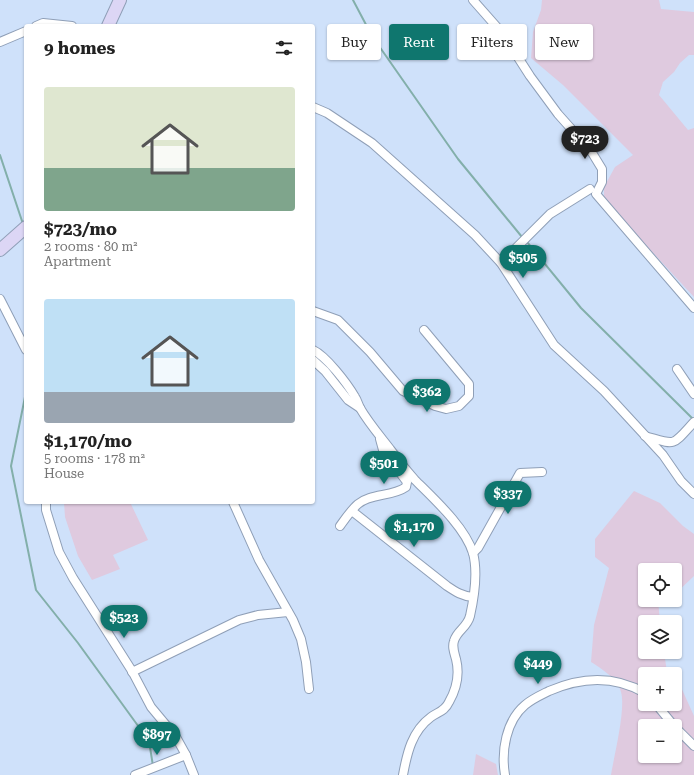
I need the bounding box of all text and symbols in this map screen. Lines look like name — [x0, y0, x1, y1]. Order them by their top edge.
chip: Buy — [327, 24, 381, 60]
chip: Rent — [389, 24, 449, 60]
chip: Filters — [457, 24, 527, 60]
chip: New — [535, 24, 593, 60]
icon: filters — [273, 37, 295, 59]
text: 9 homes — [44, 38, 115, 58]
icon: home — [134, 113, 206, 185]
pin: $723 — [561, 126, 609, 160]
text: $723 — [570, 131, 600, 146]
text: $723/mo — [44, 219, 117, 239]
text: 2 rooms · 80 m² — [44, 239, 138, 254]
pin: $505 — [499, 245, 547, 279]
text: $505 — [508, 250, 538, 265]
text: Apartment — [44, 254, 111, 269]
icon: home — [134, 325, 206, 397]
pin: $362 — [403, 379, 451, 413]
text: $362 — [412, 384, 442, 399]
text: $1,170/mo — [44, 431, 132, 451]
text: 5 rooms · 178 m² — [44, 451, 145, 466]
pin: $501 — [360, 451, 408, 485]
text: $501 — [369, 456, 399, 471]
text: House — [44, 466, 84, 481]
pin: $337 — [484, 481, 532, 515]
text: $337 — [493, 486, 523, 501]
pin: $1,170 — [381, 514, 447, 548]
text: $1,170 — [394, 519, 434, 534]
map controls — [638, 563, 682, 763]
button: locate — [638, 563, 682, 607]
pin: $523 — [100, 605, 148, 639]
text: $523 — [109, 610, 139, 625]
button: layers — [638, 615, 682, 659]
pin: $449 — [514, 651, 562, 685]
text: $449 — [523, 656, 553, 671]
button: + — [638, 667, 682, 711]
button: − — [638, 719, 682, 763]
pin: $897 — [133, 722, 181, 756]
text: $897 — [142, 727, 172, 742]

